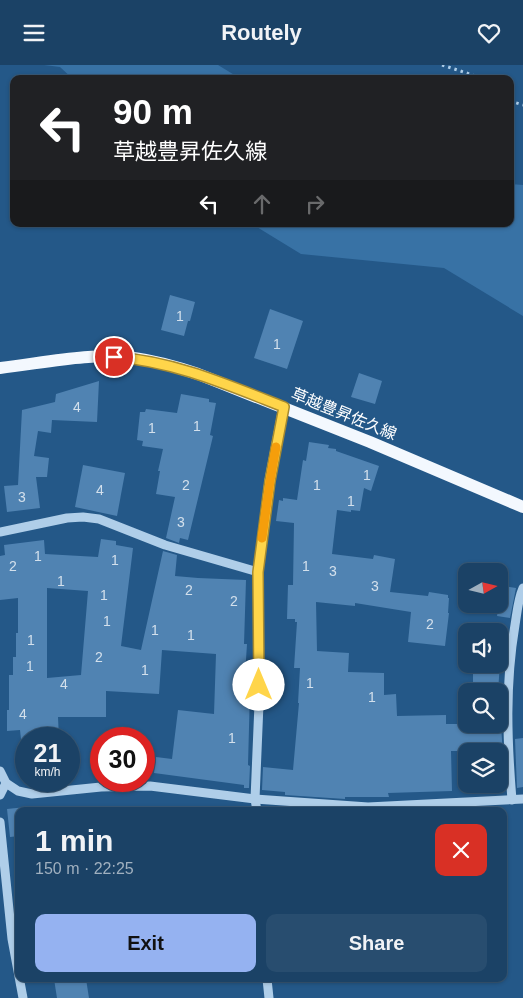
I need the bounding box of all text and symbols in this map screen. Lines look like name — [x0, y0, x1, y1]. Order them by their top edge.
icon: menu — [20, 19, 48, 47]
icon: heart — [475, 19, 503, 47]
text: Routely — [221, 20, 302, 45]
text: 90 m — [113, 92, 193, 131]
icon: left — [30, 95, 95, 160]
text: 草越豊昇佐久線 — [113, 139, 267, 164]
icon: left — [195, 190, 223, 218]
icon: ahead — [248, 190, 276, 218]
icon: right — [301, 190, 329, 218]
house number: 1 — [176, 308, 184, 324]
pin — [93, 336, 135, 378]
house number: 1 — [273, 336, 281, 352]
icon: arrive — [100, 343, 128, 371]
street label: 草越豊昇佐久線 — [289, 385, 399, 443]
house number: 4 — [73, 399, 81, 415]
house number: 1 — [193, 418, 201, 434]
house number: 1 — [148, 420, 156, 436]
house number: 1 — [363, 467, 371, 483]
house number: 2 — [182, 477, 190, 493]
house number: 1 — [313, 477, 321, 493]
house number: 4 — [96, 482, 104, 498]
house number: 3 — [18, 489, 26, 505]
house number: 1 — [347, 493, 355, 509]
house number: 3 — [177, 514, 185, 530]
house number: 1 — [34, 548, 42, 564]
house number: 1 — [111, 552, 119, 568]
house number: 2 — [9, 558, 17, 574]
house number: 1 — [302, 558, 310, 574]
house number: 3 — [329, 563, 337, 579]
north arrow — [458, 563, 508, 613]
map controls — [458, 563, 508, 793]
house number: 1 — [57, 573, 65, 589]
house number: 3 — [371, 578, 379, 594]
house number: 2 — [185, 582, 193, 598]
house number: 1 — [100, 587, 108, 603]
house number: 2 — [230, 593, 238, 609]
house number: 1 — [103, 613, 111, 629]
house number: 2 — [426, 616, 434, 632]
house number: 1 — [151, 622, 159, 638]
button: sound — [458, 623, 508, 673]
house number: 1 — [187, 627, 195, 643]
house number: 1 — [27, 632, 35, 648]
house number: 2 — [95, 649, 103, 665]
house number: 1 — [26, 658, 34, 674]
position arrow — [232, 658, 284, 710]
house number: 1 — [141, 662, 149, 678]
house number: 1 — [306, 675, 314, 691]
house number: 4 — [60, 676, 68, 692]
button: search — [458, 683, 508, 733]
house number: 1 — [368, 689, 376, 705]
house number: 4 — [19, 706, 27, 722]
speed limit sign: 30 — [90, 727, 155, 792]
house number: 1 — [228, 730, 236, 746]
text: 21 — [34, 739, 61, 767]
button: layers — [458, 743, 508, 793]
text: km/h — [34, 765, 61, 779]
text: 1 min — [35, 824, 113, 857]
button: close — [435, 824, 487, 876]
text: 150 m · 22:25 — [35, 860, 134, 877]
button: Exit — [35, 914, 256, 972]
button: Share — [266, 914, 487, 972]

